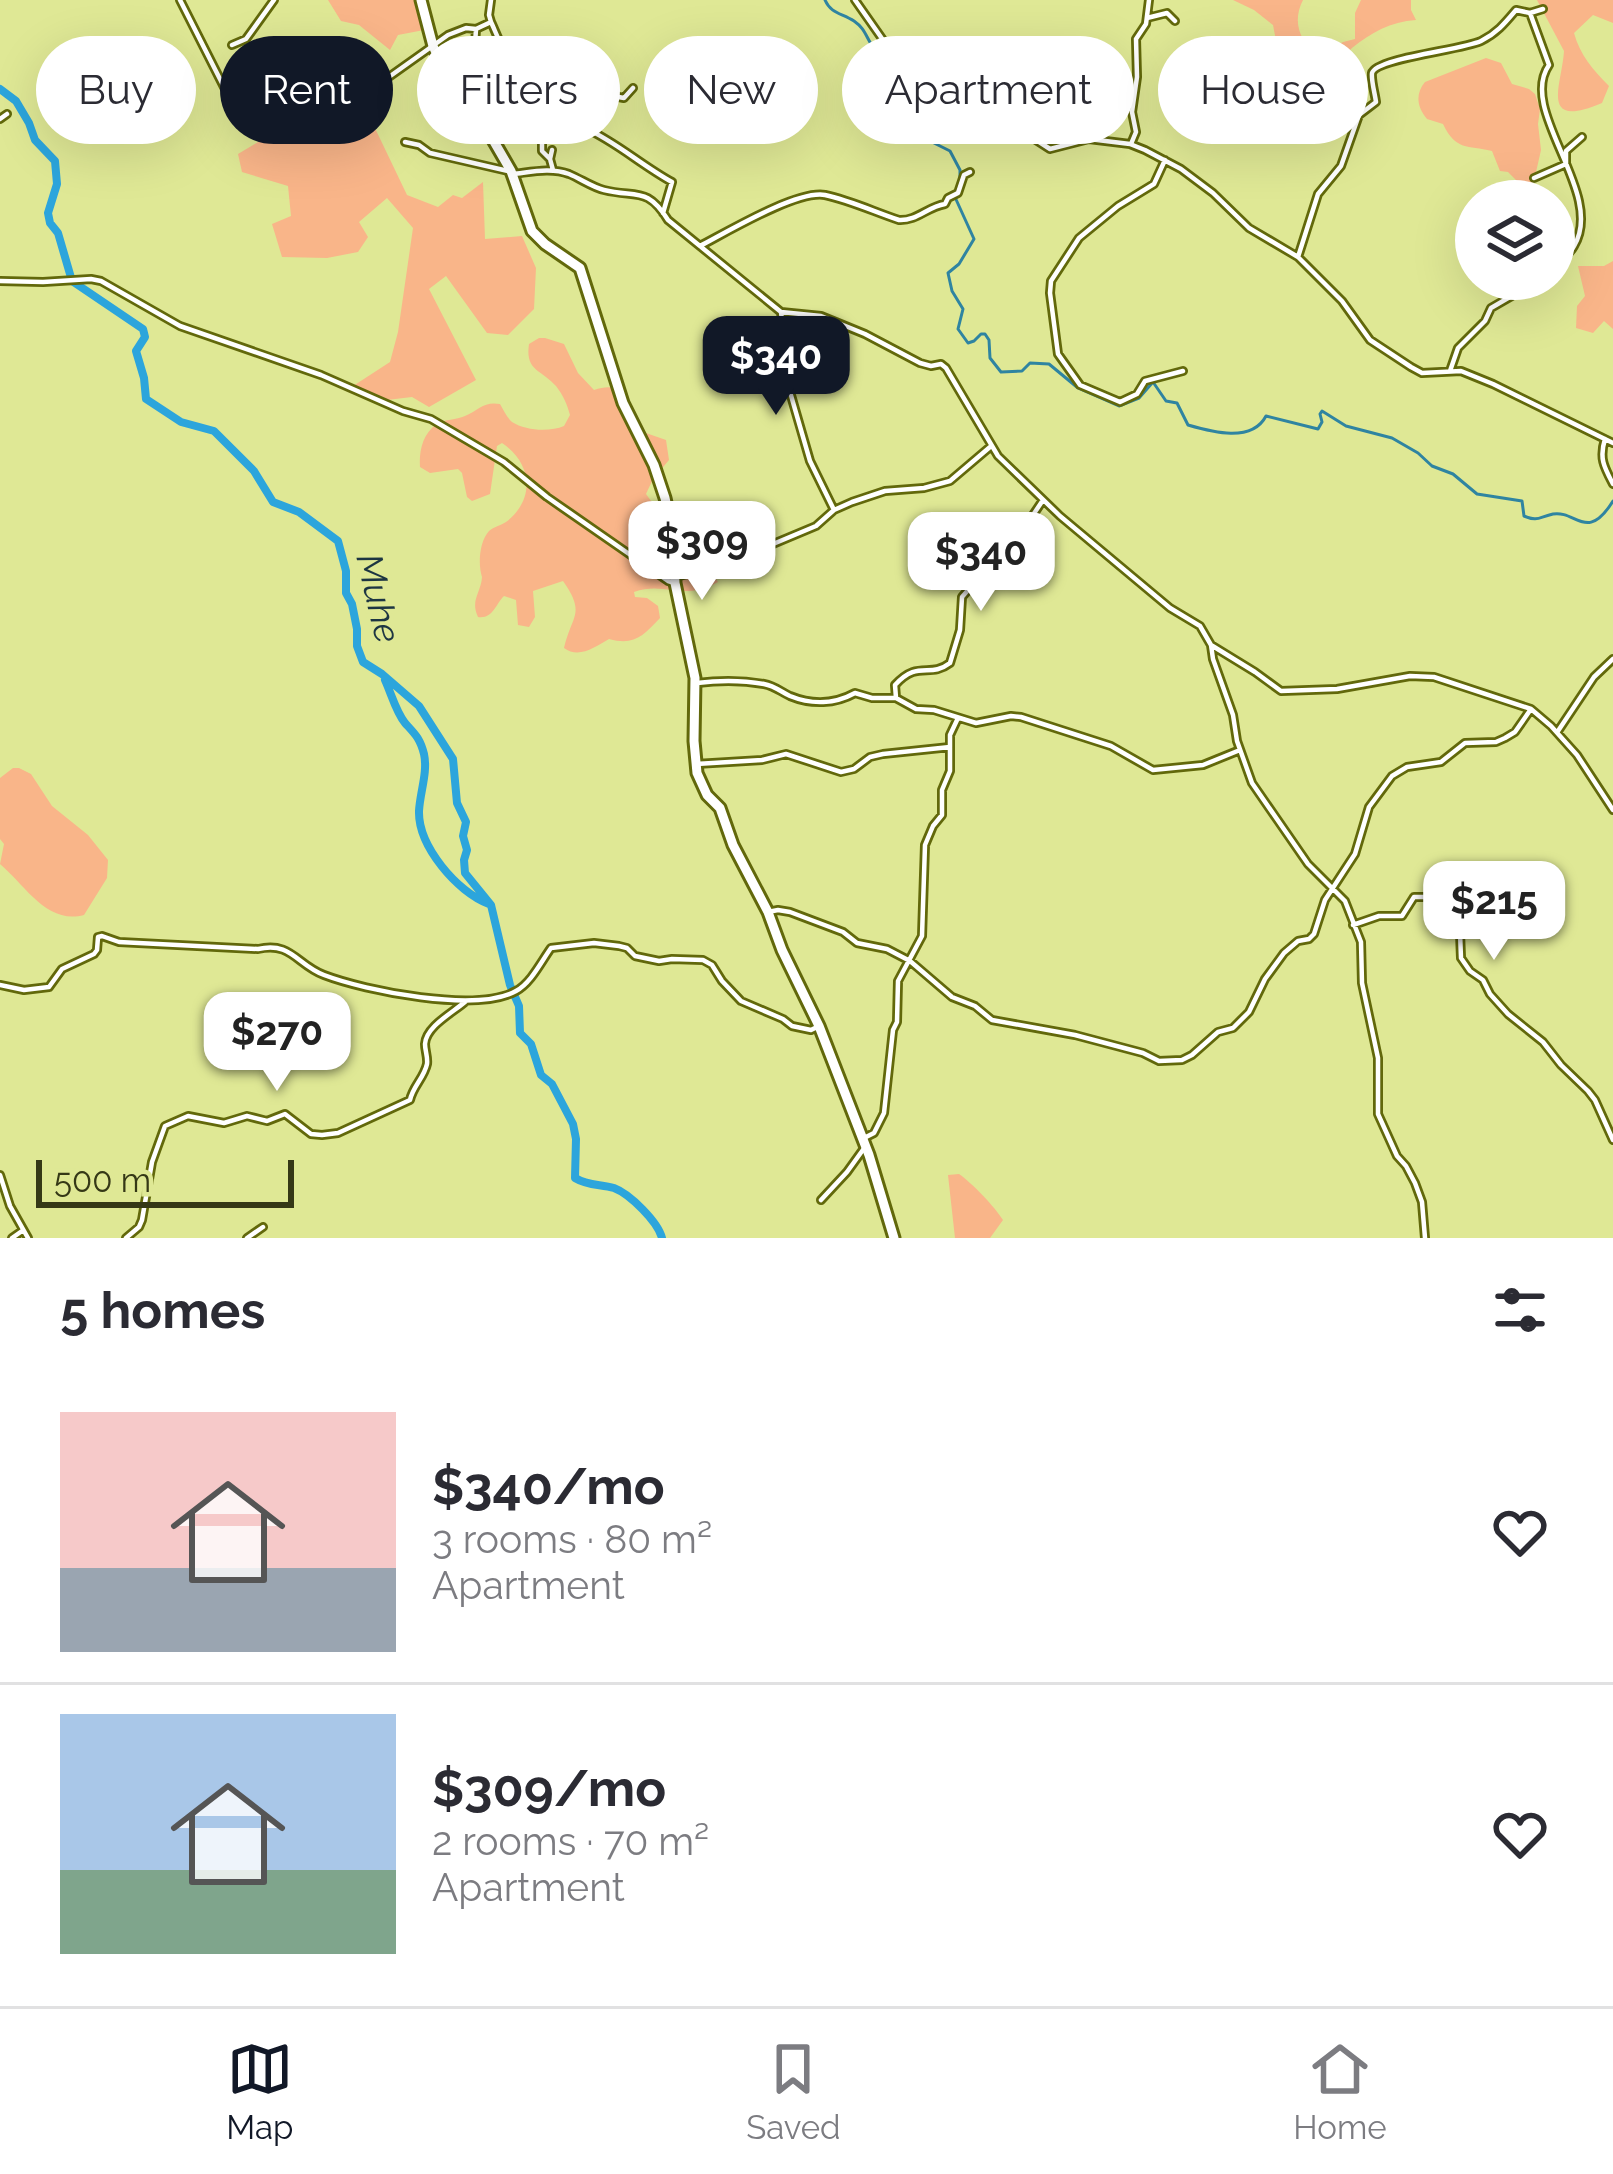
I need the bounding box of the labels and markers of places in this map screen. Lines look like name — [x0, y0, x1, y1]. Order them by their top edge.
pin: $340 — [705, 316, 847, 418]
pin: $309 — [631, 501, 773, 603]
pin: $340 — [910, 512, 1052, 614]
pin: $215 — [1423, 861, 1565, 963]
pin: $270 — [206, 992, 348, 1094]

